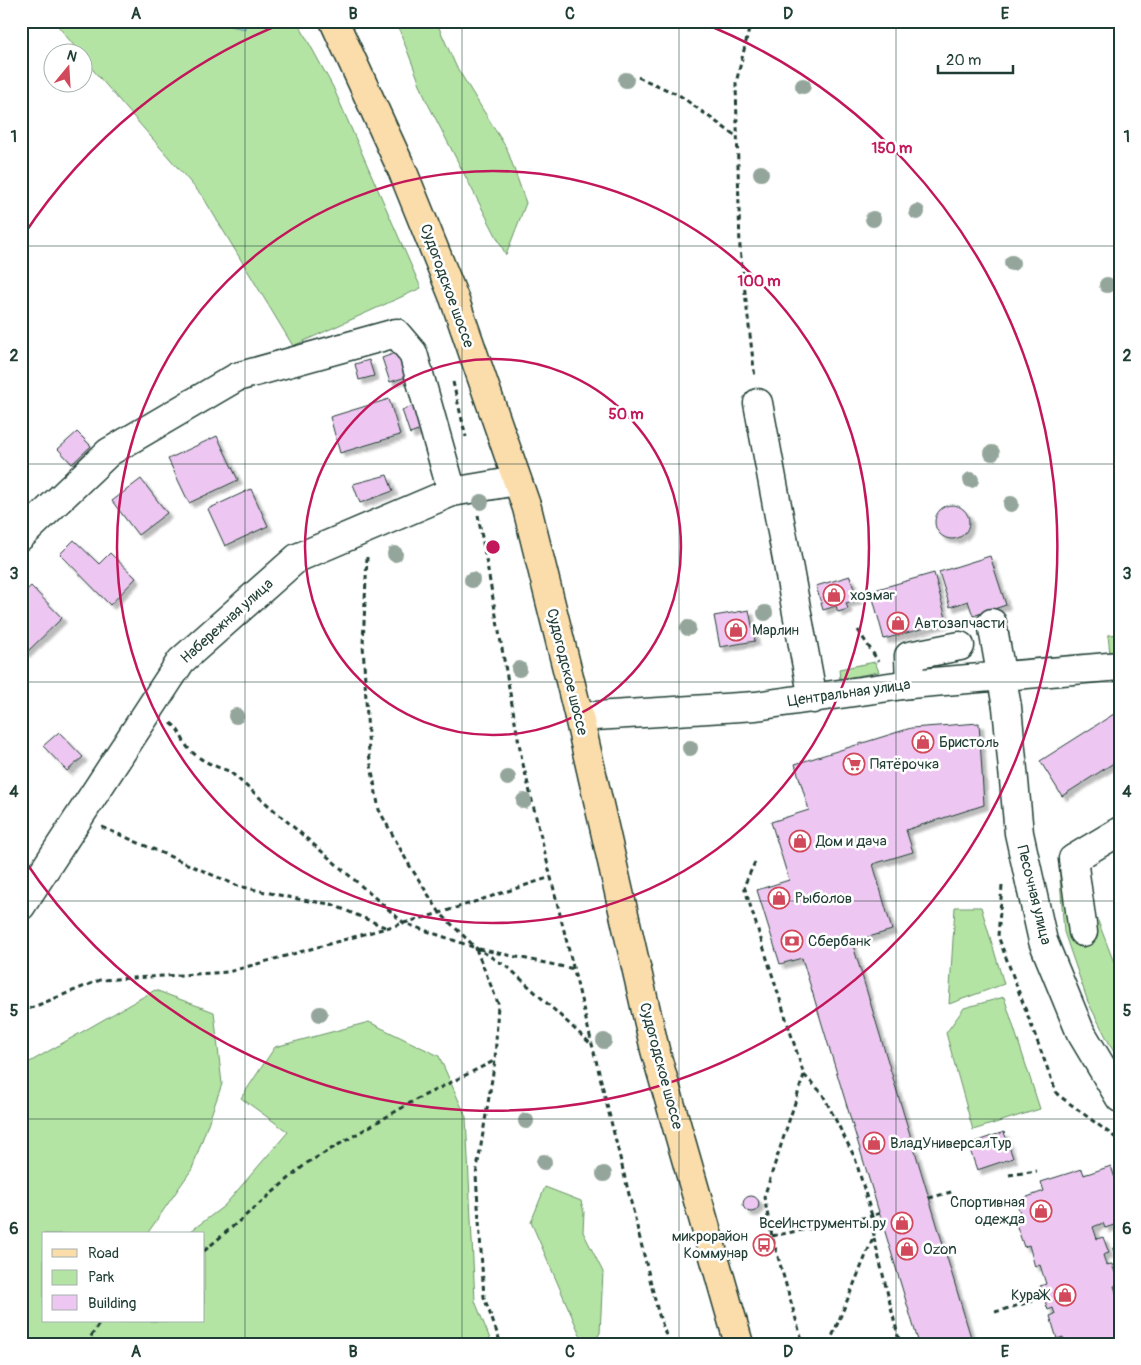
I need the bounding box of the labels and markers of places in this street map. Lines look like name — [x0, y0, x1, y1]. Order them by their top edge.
centre of rings — [484, 538, 502, 556]
shop icon: хозмаг — [822, 583, 846, 607]
place label: хозмаг — [850, 586, 895, 605]
shop icon: Автозапчасти — [886, 611, 910, 635]
place label: Автозапчасти — [914, 614, 1005, 633]
shop icon: Марлин — [724, 618, 748, 642]
place label: Марлин — [752, 621, 799, 640]
shop icon: Бристоль — [911, 730, 935, 754]
place label: Бристоль — [939, 733, 1000, 752]
supermarket icon: Пятёрочка — [842, 752, 866, 776]
place label: Пятёрочка — [870, 755, 939, 774]
shop icon: Дом и дача — [788, 829, 812, 853]
place label: Дом и дача — [815, 832, 887, 851]
shop icon: Рыболов — [767, 886, 791, 910]
place label: Рыболов — [795, 889, 852, 908]
bank icon: Сбербанк — [780, 929, 804, 953]
place label: Сбербанк — [808, 932, 871, 951]
shop icon: ВладУниверсалТур — [862, 1131, 886, 1155]
place label: ВладУниверсалТур — [890, 1134, 1012, 1153]
place label: Спортивная одежда — [950, 1193, 1025, 1229]
shop icon: Спортивная одежда — [1029, 1199, 1053, 1223]
shop icon: ВсеИнструменты.ру — [890, 1211, 914, 1235]
place label: ВсеИнструменты.ру — [759, 1214, 887, 1233]
place label: микрорайон Коммунар — [672, 1227, 748, 1263]
bus stop icon: микрорайон Коммунар — [752, 1233, 776, 1257]
shop icon: Ozon — [895, 1237, 919, 1261]
place label: Ozon — [923, 1240, 957, 1259]
shop icon: КураЖ — [1053, 1283, 1077, 1307]
place label: КураЖ — [1011, 1286, 1051, 1305]

